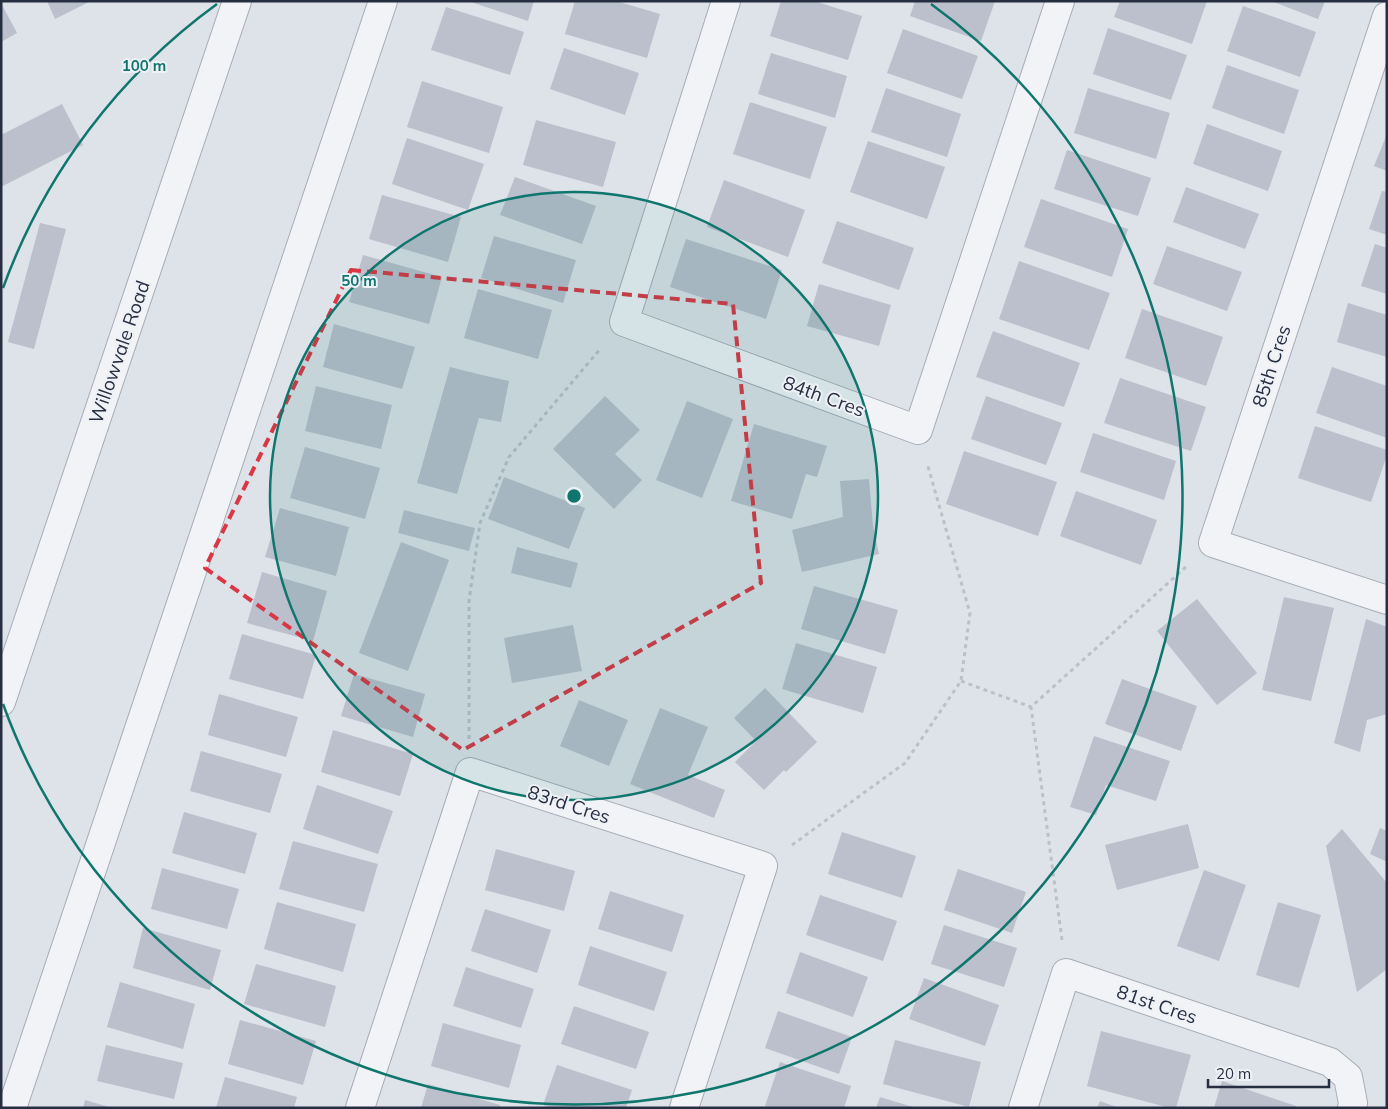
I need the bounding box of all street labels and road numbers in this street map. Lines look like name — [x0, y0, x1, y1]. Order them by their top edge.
street label: Willowvale Road — [83, 277, 155, 427]
street label: 85th Cres — [1246, 322, 1296, 410]
street label: 84th Cres — [780, 370, 868, 422]
street label: 83rd Cres — [525, 779, 613, 829]
street label: 81st Cres — [1114, 979, 1200, 1029]

